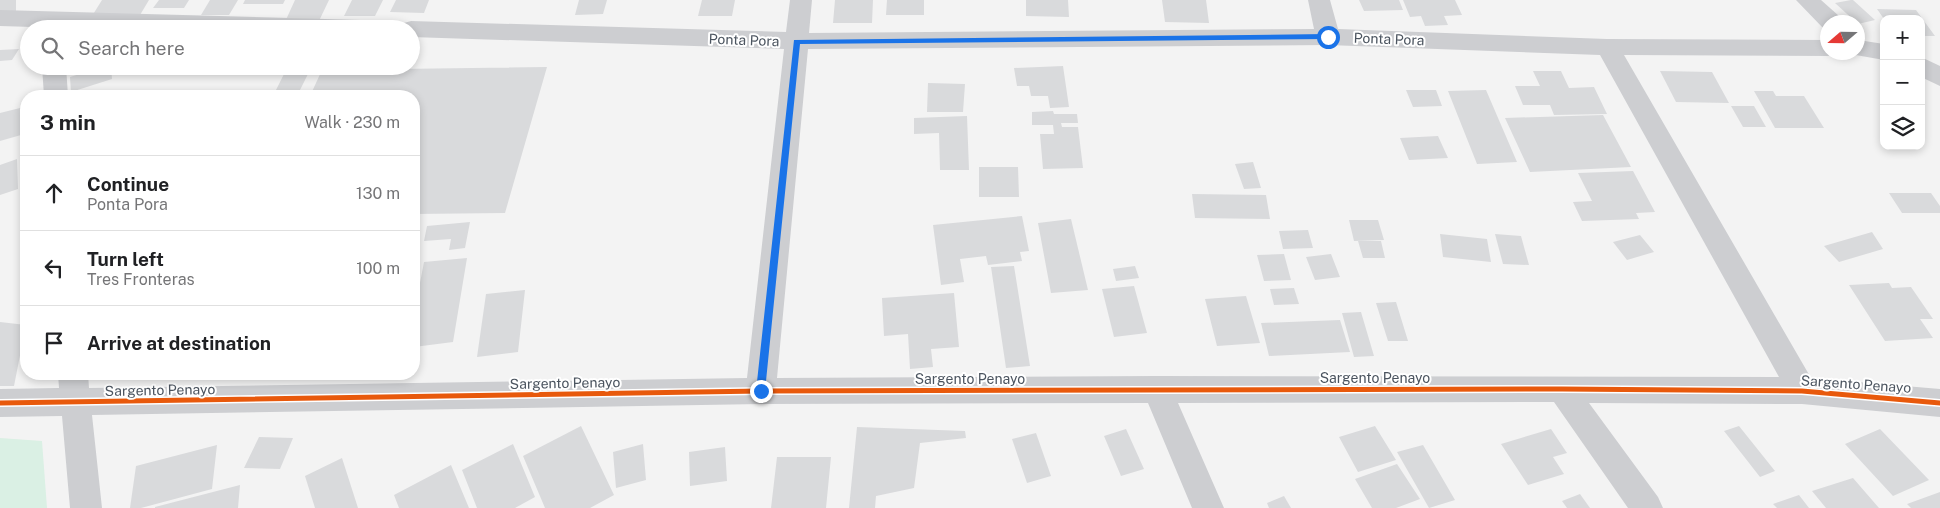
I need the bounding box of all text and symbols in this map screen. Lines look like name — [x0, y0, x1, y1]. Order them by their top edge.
north arrow — [1820, 15, 1865, 60]
map controls — [1880, 15, 1925, 150]
button: + — [1880, 15, 1925, 60]
search box — [20, 20, 420, 75]
route start — [1317, 26, 1340, 49]
street label: Ponta Pora — [1353, 30, 1425, 48]
street label: Ponta Pora — [708, 31, 780, 49]
icon: search — [38, 34, 66, 62]
text: Search here — [78, 37, 185, 59]
button: − — [1880, 60, 1925, 105]
button: layers — [1880, 105, 1925, 150]
text: 3 min — [40, 110, 96, 135]
text: Walk · 230 m — [304, 113, 400, 132]
text: Continue — [87, 173, 169, 195]
icon: ahead — [40, 179, 68, 207]
text: 130 m — [356, 184, 400, 203]
text: Ponta Pora — [87, 195, 168, 214]
text: Turn left — [87, 248, 164, 270]
icon: left — [40, 254, 68, 282]
text: 100 m — [356, 259, 400, 278]
text: Tres Fronteras — [87, 270, 195, 289]
icon: arrive — [40, 329, 68, 357]
text: Arrive at destination — [87, 332, 271, 354]
street label: Sargento Penayo — [1320, 370, 1430, 386]
street label: Sargento Penayo — [915, 371, 1025, 387]
street label: Sargento Penayo — [1800, 372, 1912, 396]
street label: Sargento Penayo — [510, 374, 620, 392]
route end — [750, 380, 773, 403]
street label: Sargento Penayo — [105, 381, 215, 399]

